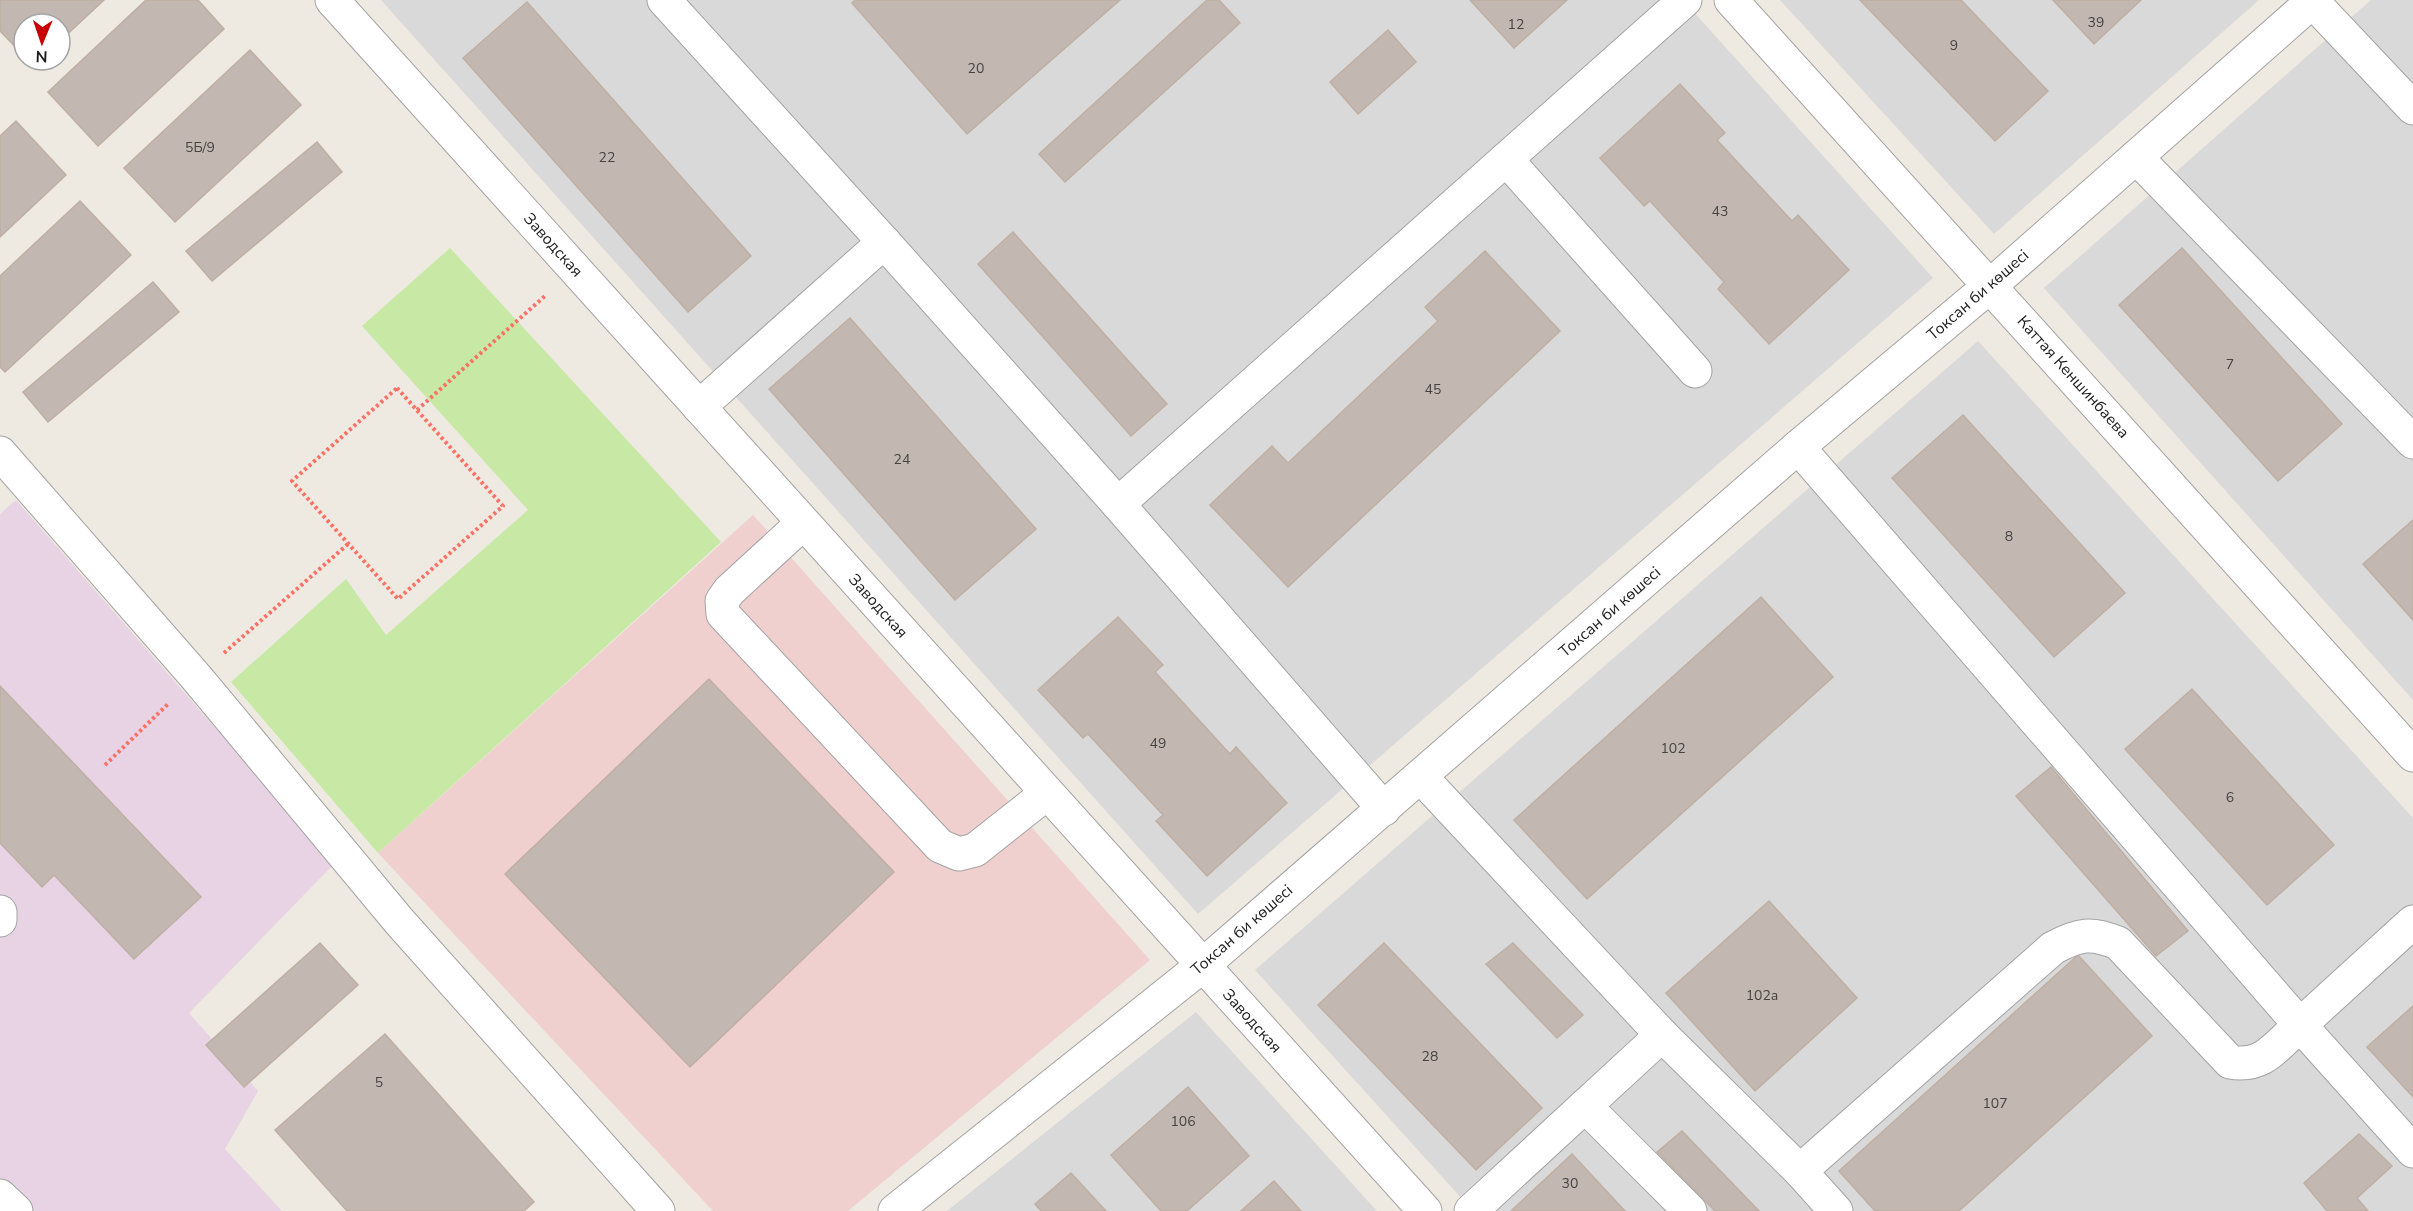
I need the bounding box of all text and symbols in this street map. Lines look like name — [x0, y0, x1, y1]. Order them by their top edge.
north arrow — [12, 12, 72, 72]
house number: 39 — [2088, 13, 2104, 32]
house number: 12 — [1508, 15, 1524, 34]
house number: 9 — [1950, 36, 1958, 55]
text: N — [35, 45, 48, 67]
house number: 20 — [968, 59, 984, 78]
house number: 5Б/9 — [185, 138, 215, 157]
house number: 22 — [599, 148, 615, 167]
house number: 43 — [1712, 202, 1728, 221]
street label: Заводская — [518, 208, 588, 282]
street label: Токсан би көшесі — [1922, 245, 2034, 345]
street label: Каттая Кеншинбаева — [2012, 311, 2134, 443]
house number: 7 — [2226, 355, 2234, 374]
house number: 45 — [1425, 380, 1441, 399]
house number: 24 — [894, 450, 910, 469]
house number: 8 — [2005, 527, 2013, 546]
street label: Токсан би көшесі — [1554, 562, 1666, 662]
street label: Заводская — [843, 569, 913, 643]
house number: 49 — [1150, 734, 1166, 753]
house number: 102 — [1660, 739, 1686, 758]
house number: 6 — [2226, 788, 2234, 807]
street label: Токсан би көшесі — [1186, 880, 1298, 980]
street label: Заводская — [1217, 984, 1287, 1058]
house number: 102а — [1746, 986, 1778, 1005]
house number: 28 — [1422, 1047, 1438, 1066]
house number: 5 — [375, 1073, 383, 1092]
house number: 107 — [1982, 1094, 2008, 1113]
house number: 106 — [1170, 1112, 1196, 1131]
house number: 30 — [1562, 1174, 1578, 1193]

